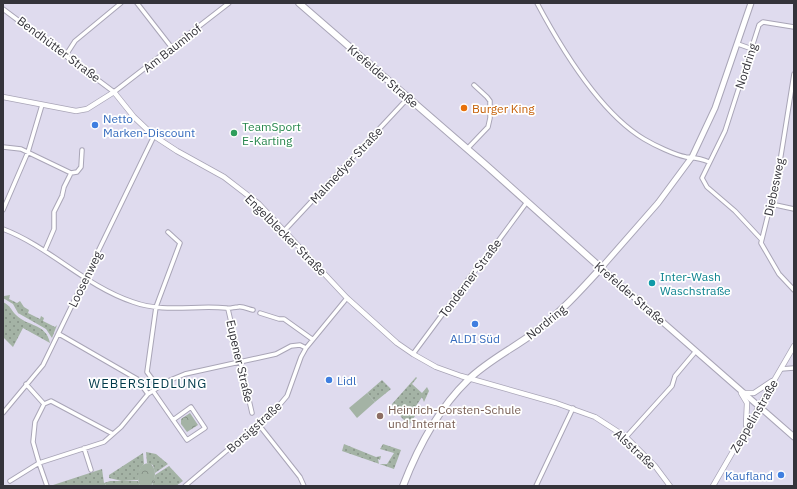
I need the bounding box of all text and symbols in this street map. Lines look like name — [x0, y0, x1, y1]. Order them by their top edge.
street label: Bendhütter Straße — [14, 13, 104, 85]
street label: Am Baumhof — [140, 21, 204, 75]
street label: Krefelder Straße — [344, 41, 422, 111]
street label: Nordring — [732, 41, 761, 91]
place label: Burger King — [472, 101, 535, 116]
marker: Burger King — [459, 103, 469, 113]
place label: Netto Marken-Discount — [103, 111, 195, 140]
place label: TeamSport E-Karting — [242, 119, 301, 148]
marker: Netto Marken-Discount — [90, 120, 100, 130]
street label: Malmedyer Straße — [307, 123, 386, 206]
marker: TeamSport E-Karting — [229, 128, 239, 138]
street label: Diebesweg — [761, 156, 788, 217]
street label: Engelblecker Straße — [242, 191, 330, 279]
street label: Tonderner Straße — [436, 235, 505, 320]
street label: Loosenweg — [65, 248, 105, 310]
street label: Krefelder Straße — [591, 258, 669, 328]
place label: Inter-Wash Waschstraße — [660, 269, 731, 298]
marker: Inter-Wash Waschstraße — [647, 278, 657, 288]
street label: Nordring — [523, 301, 570, 343]
street label: Eupener Straße — [223, 318, 257, 404]
marker: ALDI Süd — [470, 319, 480, 329]
place label: ALDI Süd — [450, 331, 500, 346]
place label: Lidl — [337, 373, 356, 388]
district label: WEBERSIEDLUNG — [89, 375, 207, 392]
marker: Lidl — [324, 375, 334, 385]
street label: Zeppelinstraße — [727, 376, 781, 455]
street label: Borsigstraße — [223, 398, 285, 456]
place label: Heinrich-Corsten-Schule und Internat — [388, 402, 521, 431]
marker: Heinrich-Corsten-Schule und Internat — [375, 411, 385, 421]
street label: Alsstraße — [611, 426, 659, 472]
place label: Kaufland — [725, 468, 773, 483]
marker: Kaufland — [776, 470, 786, 480]

